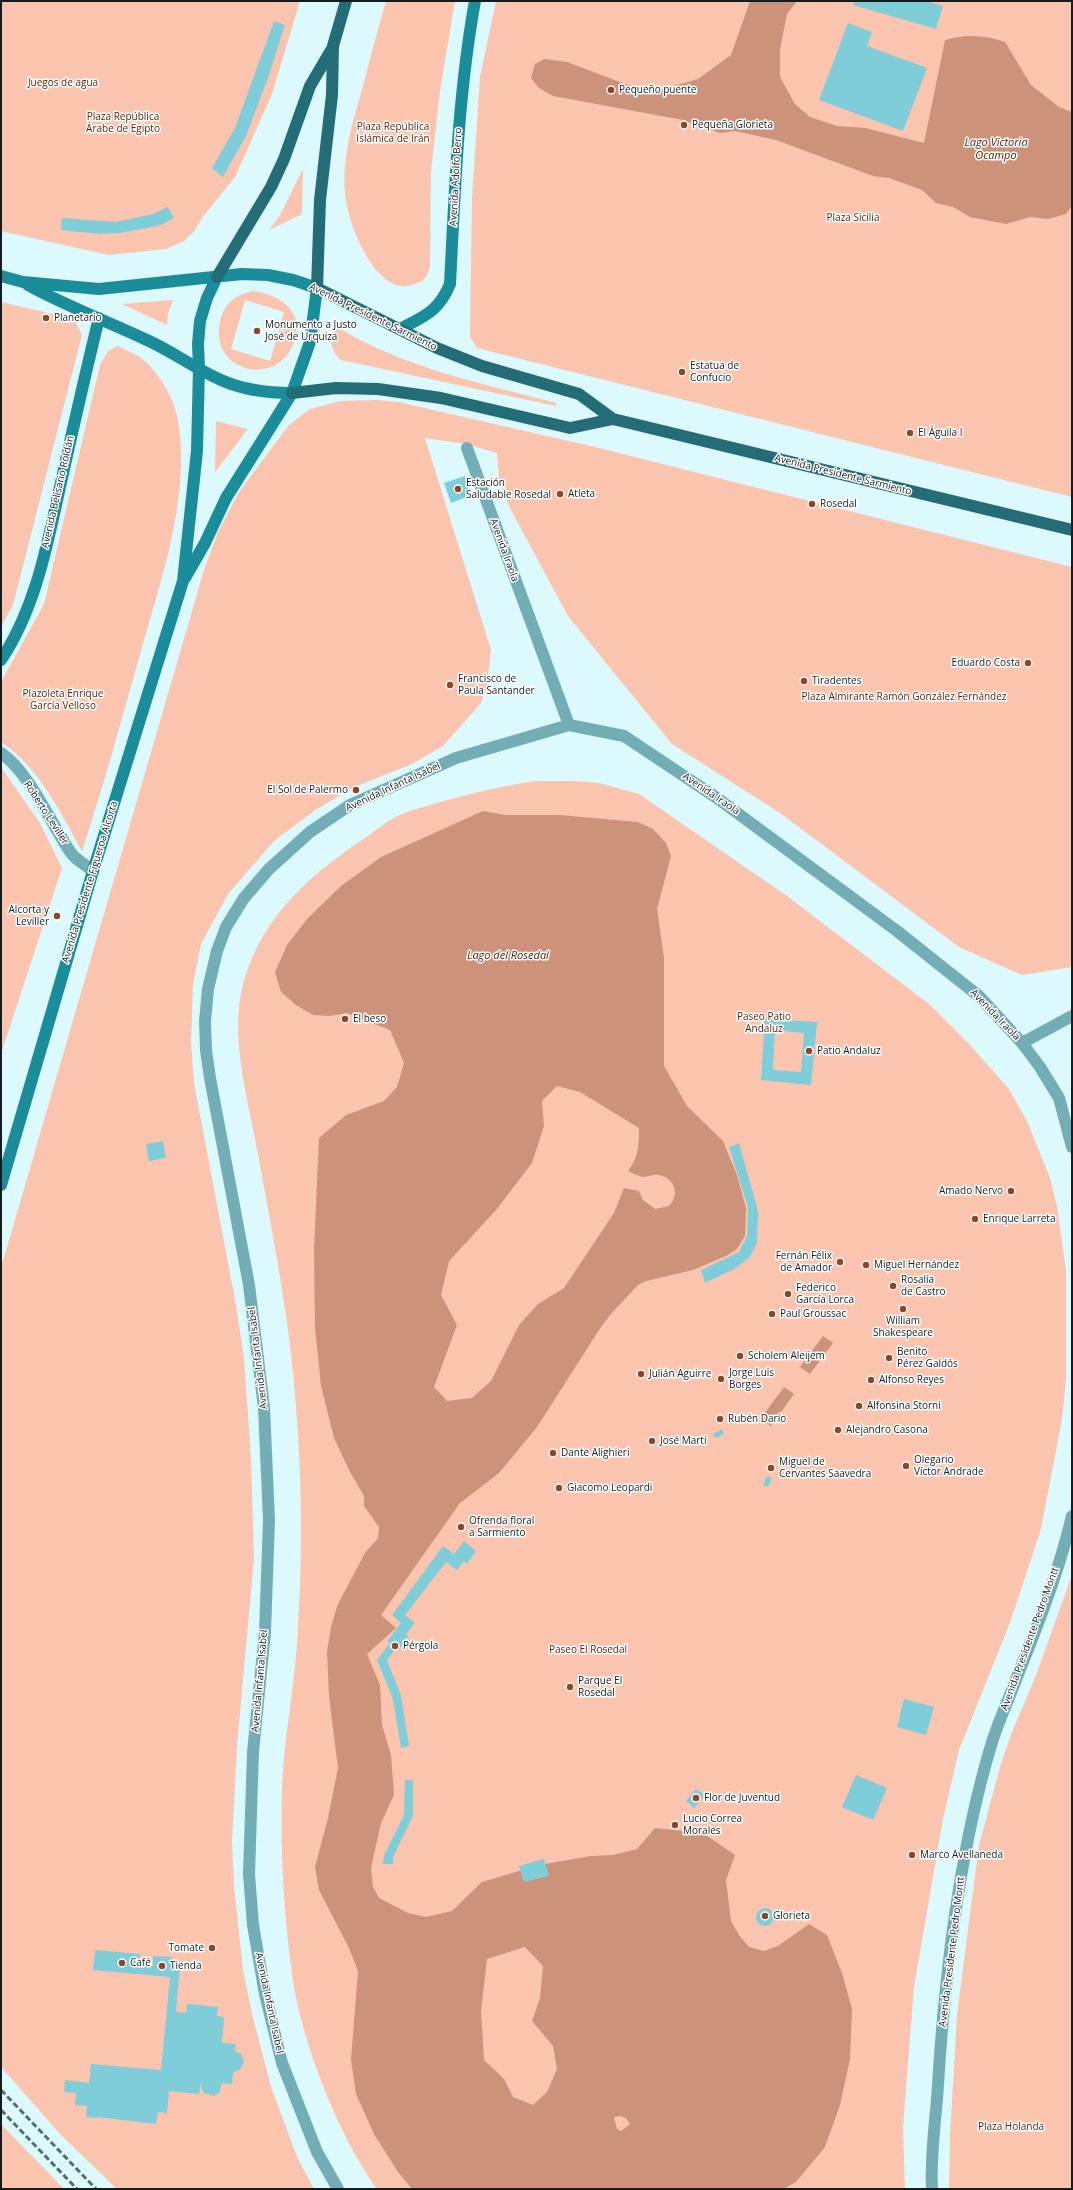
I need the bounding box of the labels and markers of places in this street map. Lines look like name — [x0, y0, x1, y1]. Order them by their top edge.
place label: Pequeño puente — [619, 84, 696, 96]
marker: Pequeño puente — [606, 85, 616, 95]
place label: Pequeña Glorieta — [692, 119, 773, 131]
marker: Pequeña Glorieta — [679, 120, 689, 130]
place label: Planetario — [54, 312, 102, 324]
marker: Planetario — [41, 313, 51, 323]
place label: Monumento a Justo José de Urquiza — [265, 319, 357, 342]
marker: Monumento a Justo José de Urquiza — [252, 326, 262, 336]
place label: Estatua de Confucio — [690, 360, 739, 384]
marker: Estatua de Confucio — [677, 367, 687, 377]
place label: El Águila I — [918, 427, 963, 439]
marker: El Águila I — [905, 428, 915, 438]
place label: Estación Saludable Rosedal — [466, 477, 551, 500]
marker: Estación Saludable Rosedal — [453, 484, 463, 494]
place label: Atleta — [568, 488, 595, 500]
marker: Atleta — [555, 489, 565, 499]
place label: Rosedal — [820, 498, 857, 510]
marker: Rosedal — [807, 499, 817, 509]
place label: Eduardo Costa — [952, 657, 1020, 669]
marker: Eduardo Costa — [1023, 658, 1033, 668]
place label: Francisco de Paula Santander — [458, 673, 535, 696]
place label: Tiradentes — [812, 675, 861, 687]
marker: Tiradentes — [799, 676, 809, 686]
marker: Francisco de Paula Santander — [445, 680, 455, 690]
place label: El Sol de Palermo — [267, 784, 348, 796]
marker: El Sol de Palermo — [351, 785, 361, 795]
place label: Alcorta y Leviller — [9, 904, 49, 928]
marker: Alcorta y Leviller — [52, 911, 62, 921]
place label: El beso — [353, 1013, 386, 1025]
marker: El beso — [340, 1014, 350, 1024]
place label: Patio Andaluz — [817, 1045, 881, 1057]
marker: Patio Andaluz — [804, 1046, 814, 1056]
place label: Amado Nervo — [939, 1185, 1003, 1197]
marker: Amado Nervo — [1006, 1186, 1016, 1196]
place label: Enrique Larreta — [983, 1213, 1055, 1225]
marker: Enrique Larreta — [970, 1214, 980, 1224]
place label: Fernán Félix de Amador — [776, 1250, 832, 1274]
marker: Fernán Félix de Amador — [835, 1257, 845, 1267]
place label: Miguel Hernández — [874, 1259, 959, 1271]
marker: Miguel Hernández — [861, 1260, 871, 1270]
place label: Rosalía de Castro — [901, 1274, 946, 1298]
marker: Rosalía de Castro — [888, 1281, 898, 1291]
place label: Federico García Lorca — [796, 1282, 854, 1306]
marker: Federico García Lorca — [783, 1289, 793, 1299]
marker: William Shakespeare — [898, 1304, 908, 1314]
place label: Paul Groussac — [780, 1308, 846, 1320]
marker: Paul Groussac — [767, 1309, 777, 1319]
place label: William Shakespeare — [873, 1315, 933, 1338]
place label: Benito Pérez Galdós — [897, 1346, 958, 1370]
place label: Scholem Aleijem — [748, 1350, 825, 1362]
marker: Scholem Aleijem — [735, 1351, 745, 1361]
marker: Benito Pérez Galdós — [884, 1353, 894, 1363]
place label: Jorge Luis Borges — [729, 1367, 774, 1390]
place label: Julián Aguirre — [649, 1368, 711, 1380]
marker: Julián Aguirre — [636, 1369, 646, 1379]
marker: Jorge Luis Borges — [716, 1374, 726, 1384]
place label: Alfonso Reyes — [879, 1374, 944, 1386]
marker: Alfonso Reyes — [866, 1375, 876, 1385]
place label: Alfonsina Storni — [867, 1400, 941, 1412]
marker: Alfonsina Storni — [854, 1401, 864, 1411]
place label: Rubén Darío — [728, 1413, 786, 1425]
marker: Rubén Darío — [715, 1414, 725, 1424]
place label: Alejandro Casona — [846, 1424, 928, 1436]
marker: Alejandro Casona — [833, 1425, 843, 1435]
place label: José Martí — [660, 1435, 706, 1447]
marker: José Martí — [647, 1436, 657, 1446]
place label: Dante Alighieri — [561, 1447, 629, 1459]
marker: Dante Alighieri — [548, 1448, 558, 1458]
place label: Olegario Víctor Andrade — [914, 1454, 983, 1478]
place label: Miguel de Cervantes Saavedra — [779, 1456, 871, 1480]
marker: Olegario Víctor Andrade — [901, 1461, 911, 1471]
marker: Miguel de Cervantes Saavedra — [766, 1463, 776, 1473]
place label: Giacomo Leopardi — [567, 1482, 652, 1494]
marker: Giacomo Leopardi — [554, 1483, 564, 1493]
place label: Ofrenda floral a Sarmiento — [469, 1515, 534, 1538]
marker: Ofrenda floral a Sarmiento — [456, 1522, 466, 1532]
place label: Pérgola — [403, 1640, 438, 1652]
marker: Pérgola — [390, 1641, 400, 1651]
place label: Parque El Rosedal — [578, 1675, 622, 1698]
marker: Parque El Rosedal — [565, 1682, 575, 1692]
place label: Flor de Juventud — [704, 1792, 780, 1804]
marker: Flor de Juventud — [691, 1793, 701, 1803]
place label: Lucio Correa Morales — [683, 1813, 742, 1836]
marker: Lucio Correa Morales — [670, 1820, 680, 1830]
place label: Marco Avellaneda — [920, 1849, 1003, 1861]
marker: Marco Avellaneda — [907, 1850, 917, 1860]
place label: Glorieta — [773, 1910, 810, 1922]
marker: Glorieta — [760, 1911, 770, 1921]
place label: Tomate — [168, 1942, 204, 1954]
marker: Tomate — [207, 1943, 217, 1953]
place label: Café — [130, 1957, 151, 1969]
marker: Café — [117, 1958, 127, 1968]
place label: Tienda — [170, 1960, 201, 1972]
marker: Tienda — [157, 1961, 167, 1971]

